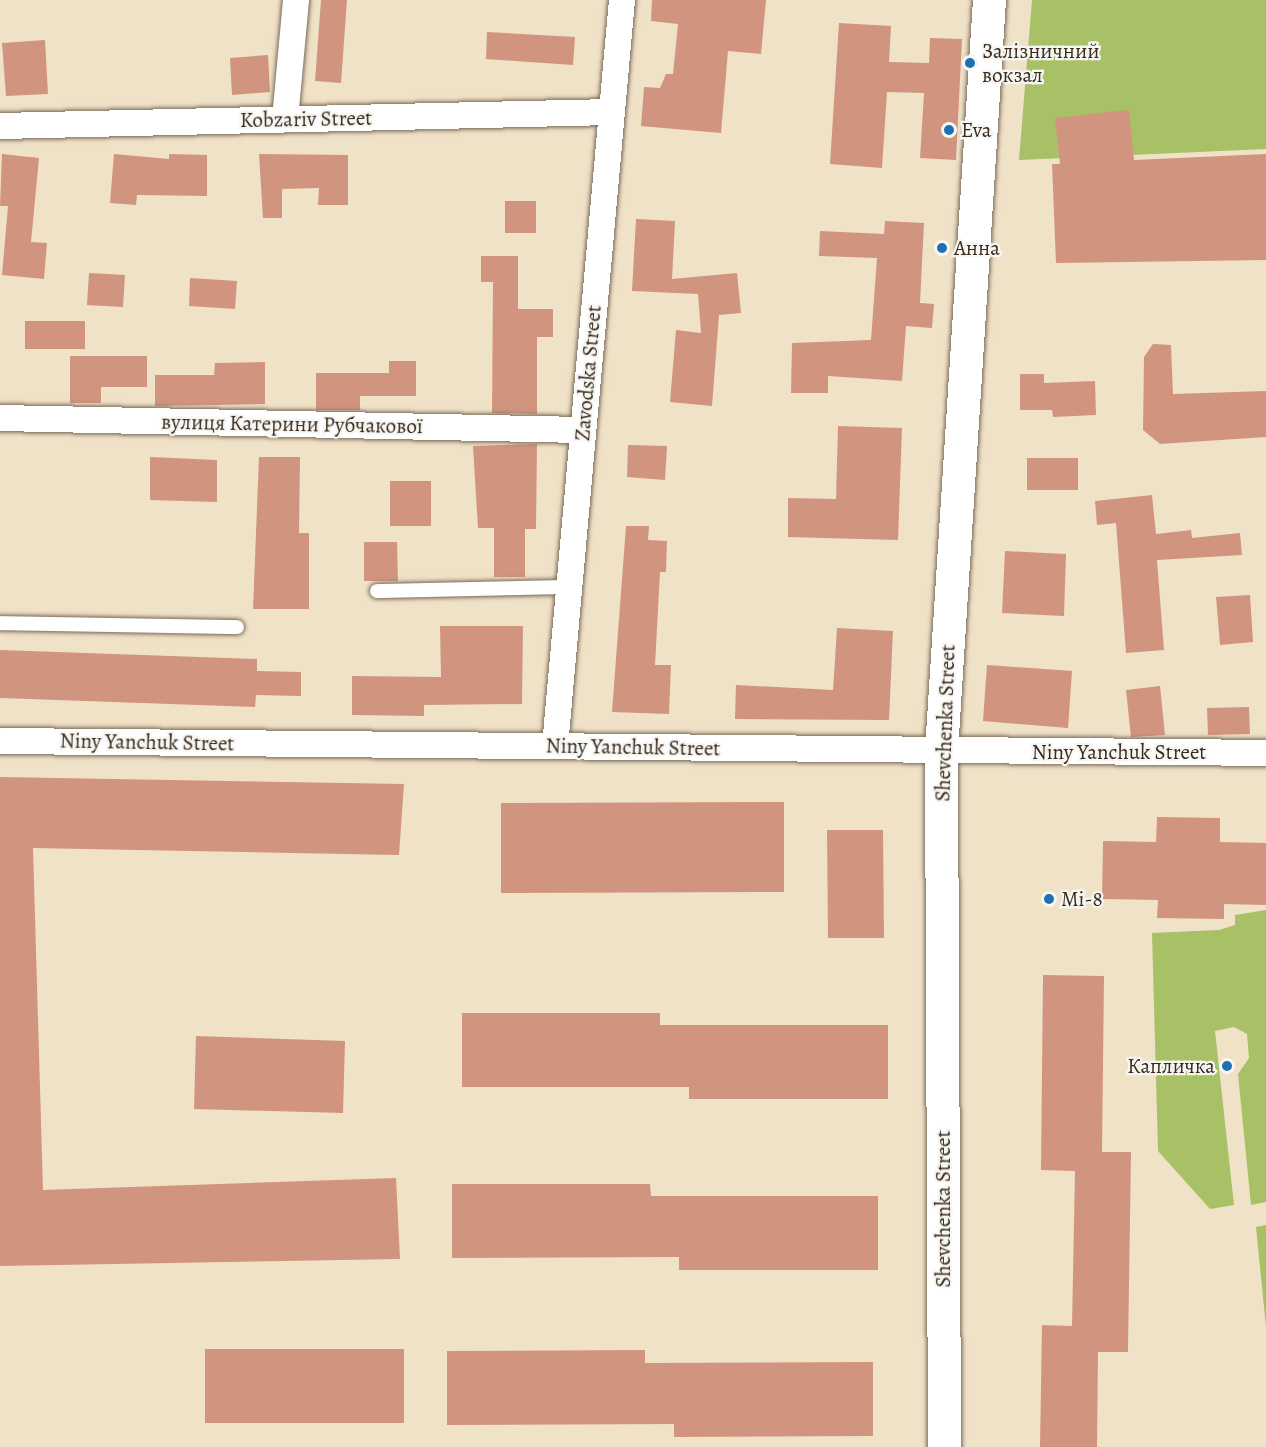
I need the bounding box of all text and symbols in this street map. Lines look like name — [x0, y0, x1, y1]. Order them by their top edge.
place label: Залізничний вокзал — [982, 38, 1100, 88]
marker: Залізничний вокзал — [963, 56, 977, 70]
street label: Kobzariv Street — [240, 105, 372, 133]
place label: Eva — [961, 117, 992, 143]
marker: Eva — [942, 123, 956, 137]
place label: Анна — [954, 235, 1000, 261]
marker: Анна — [935, 241, 949, 255]
street label: Zavodska Street — [570, 304, 606, 442]
street label: вулиця Катерини Рубчакової — [161, 409, 423, 439]
street label: Shevchenka Street — [930, 644, 960, 802]
street label: Niny Yanchuk Street — [60, 728, 234, 756]
street label: Niny Yanchuk Street — [546, 733, 720, 761]
street label: Niny Yanchuk Street — [1032, 739, 1206, 765]
place label: Mi-8 — [1061, 886, 1103, 912]
marker: Mi-8 — [1042, 892, 1056, 906]
place label: Капличка — [1127, 1053, 1215, 1079]
marker: Капличка — [1220, 1059, 1234, 1073]
street label: Shevchenka Street — [930, 1130, 956, 1288]

